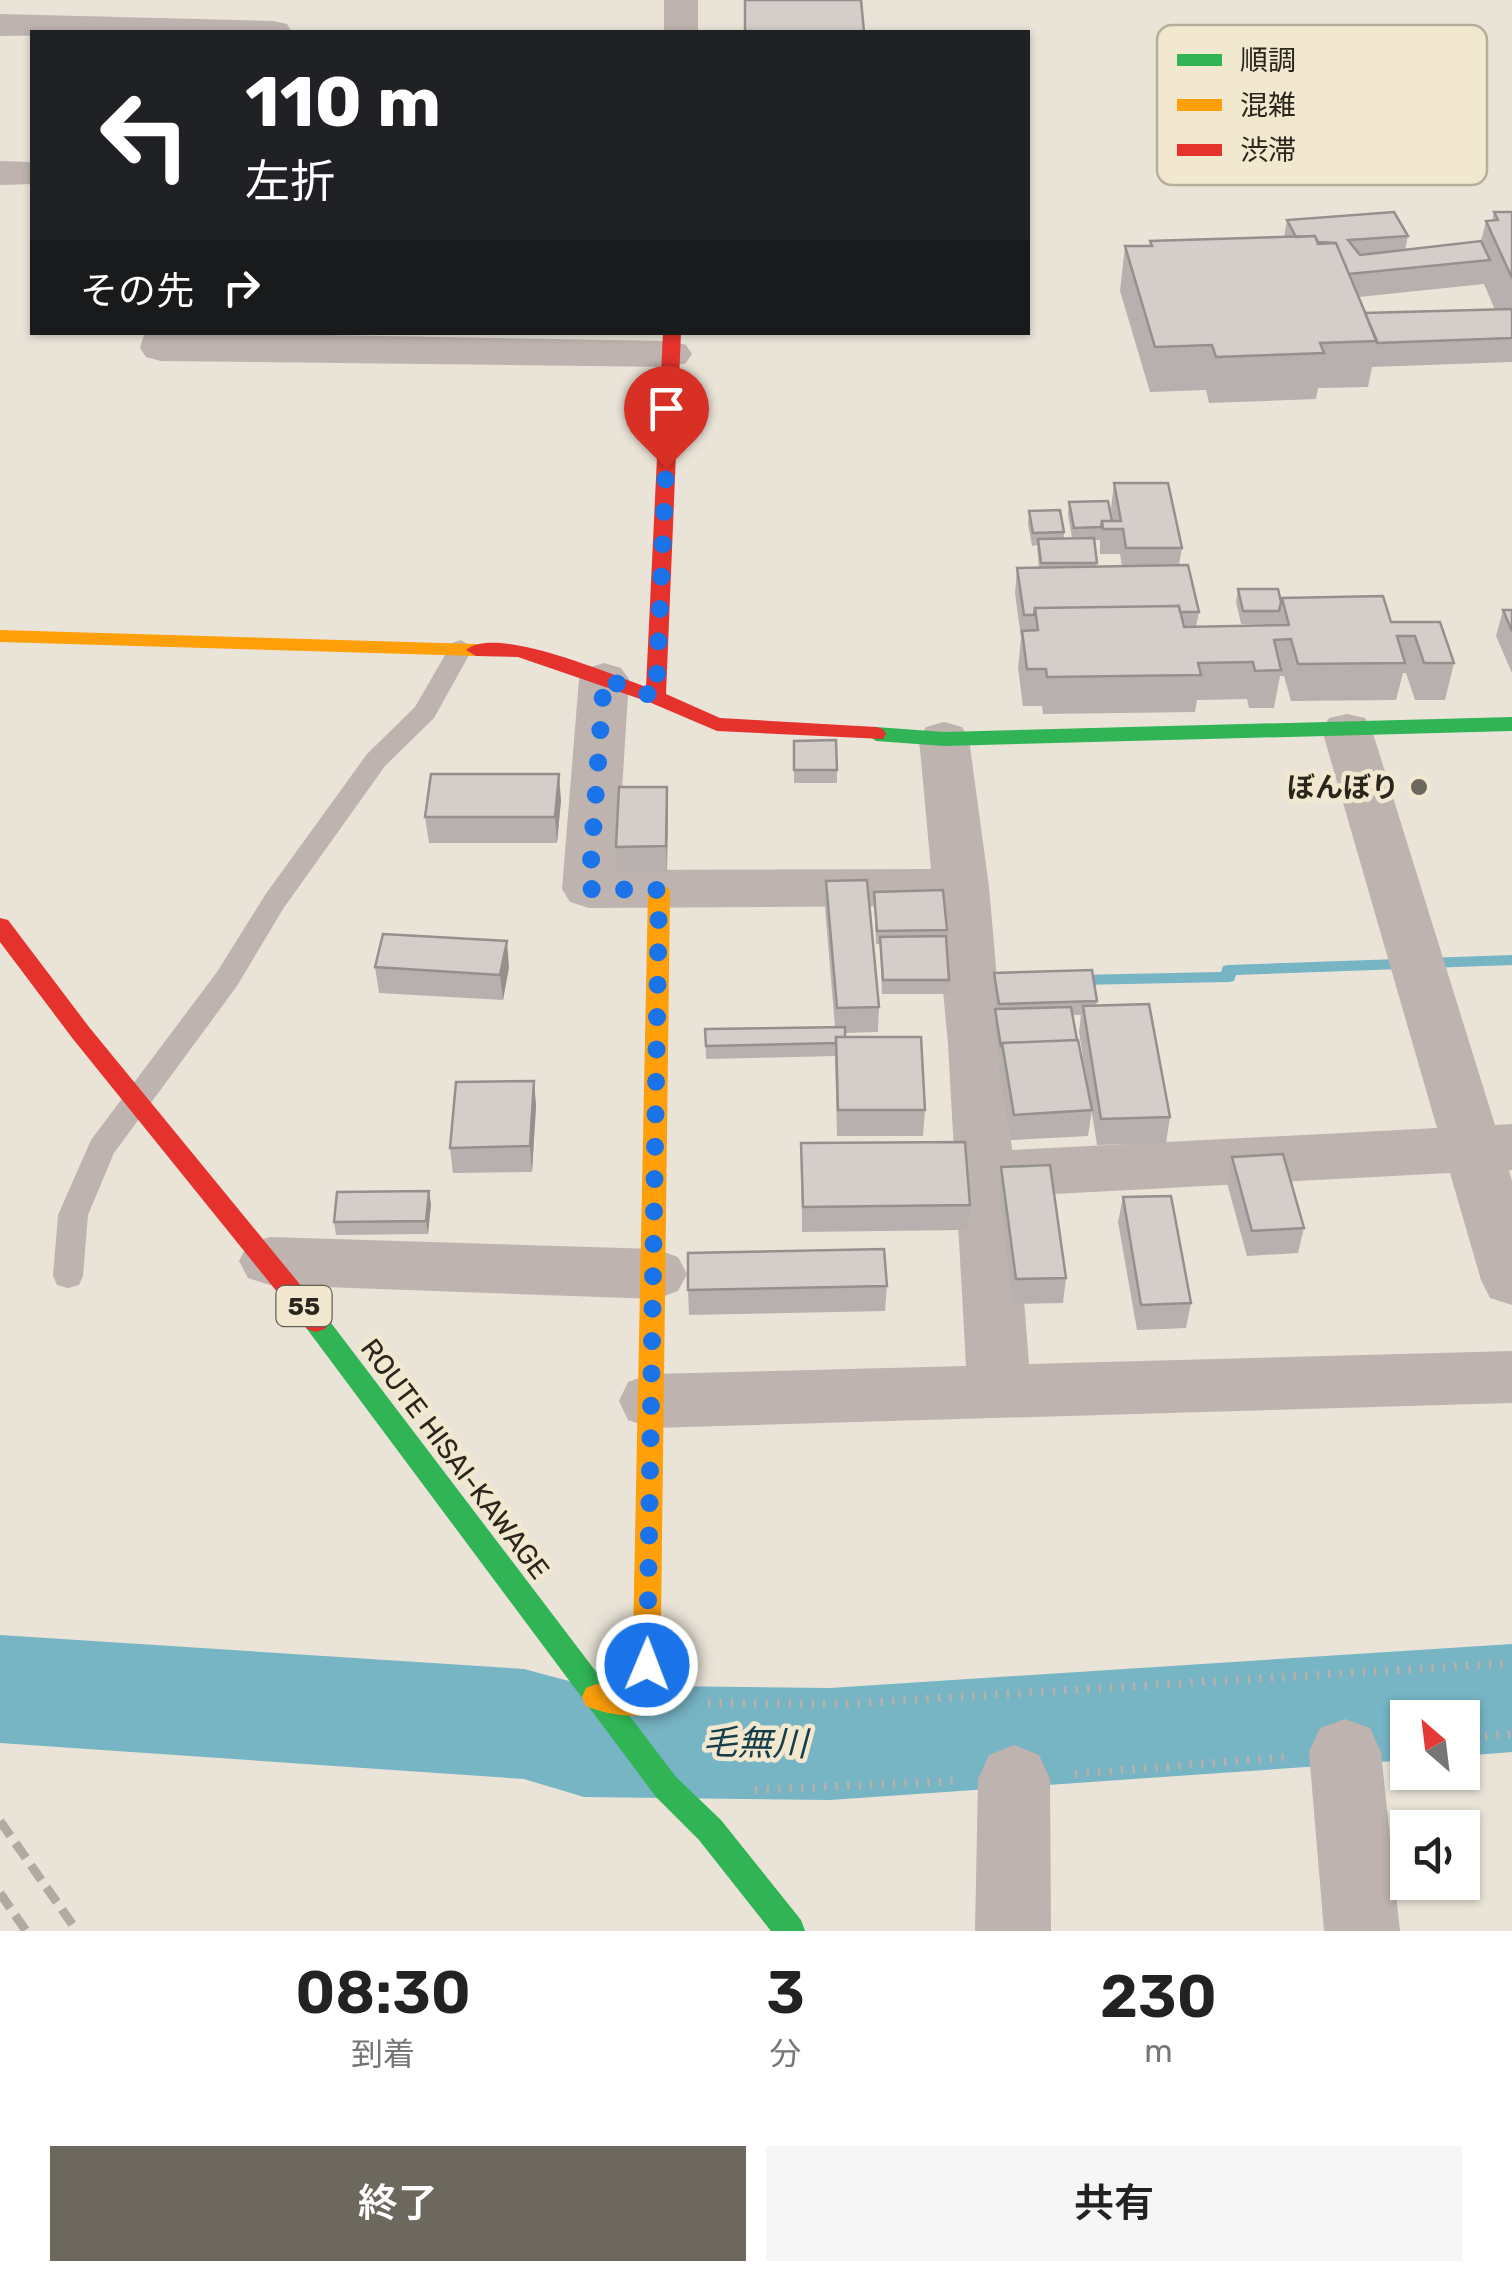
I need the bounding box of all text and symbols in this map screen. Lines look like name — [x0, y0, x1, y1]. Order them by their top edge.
legend — [1157, 25, 1487, 185]
text: 順調 — [1240, 44, 1296, 77]
text: 110 m — [245, 61, 441, 144]
icon: left — [80, 70, 210, 200]
text: 混雑 — [1240, 89, 1296, 122]
text: 渋滞 — [1240, 134, 1296, 167]
text: 左折 — [245, 155, 335, 208]
icon: right — [214, 260, 269, 315]
text: その先 — [80, 268, 194, 314]
pin — [624, 366, 709, 469]
icon: arrive — [639, 381, 694, 436]
place label: ぼんぼり — [1287, 771, 1399, 804]
marker: ぼんぼり — [1408, 776, 1430, 798]
road number: 55 — [276, 1286, 332, 1326]
street label: ROUTE HISAI-KAWAGE — [354, 1332, 556, 1586]
position arrow — [595, 1613, 699, 1717]
north arrow — [1390, 1700, 1480, 1790]
map controls — [1390, 1700, 1480, 1900]
water label: 毛無川 — [702, 1721, 812, 1765]
button: sound — [1390, 1810, 1480, 1900]
text: 08:30 — [295, 1957, 471, 2028]
text: 3 — [766, 1957, 805, 2028]
text: 230 — [1100, 1961, 1217, 2032]
text: m — [1144, 2032, 1173, 2070]
text: 到着 — [351, 2035, 415, 2073]
text: 分 — [769, 2035, 801, 2073]
button: 終了 — [50, 2146, 746, 2261]
button: 共有 — [766, 2146, 1462, 2261]

